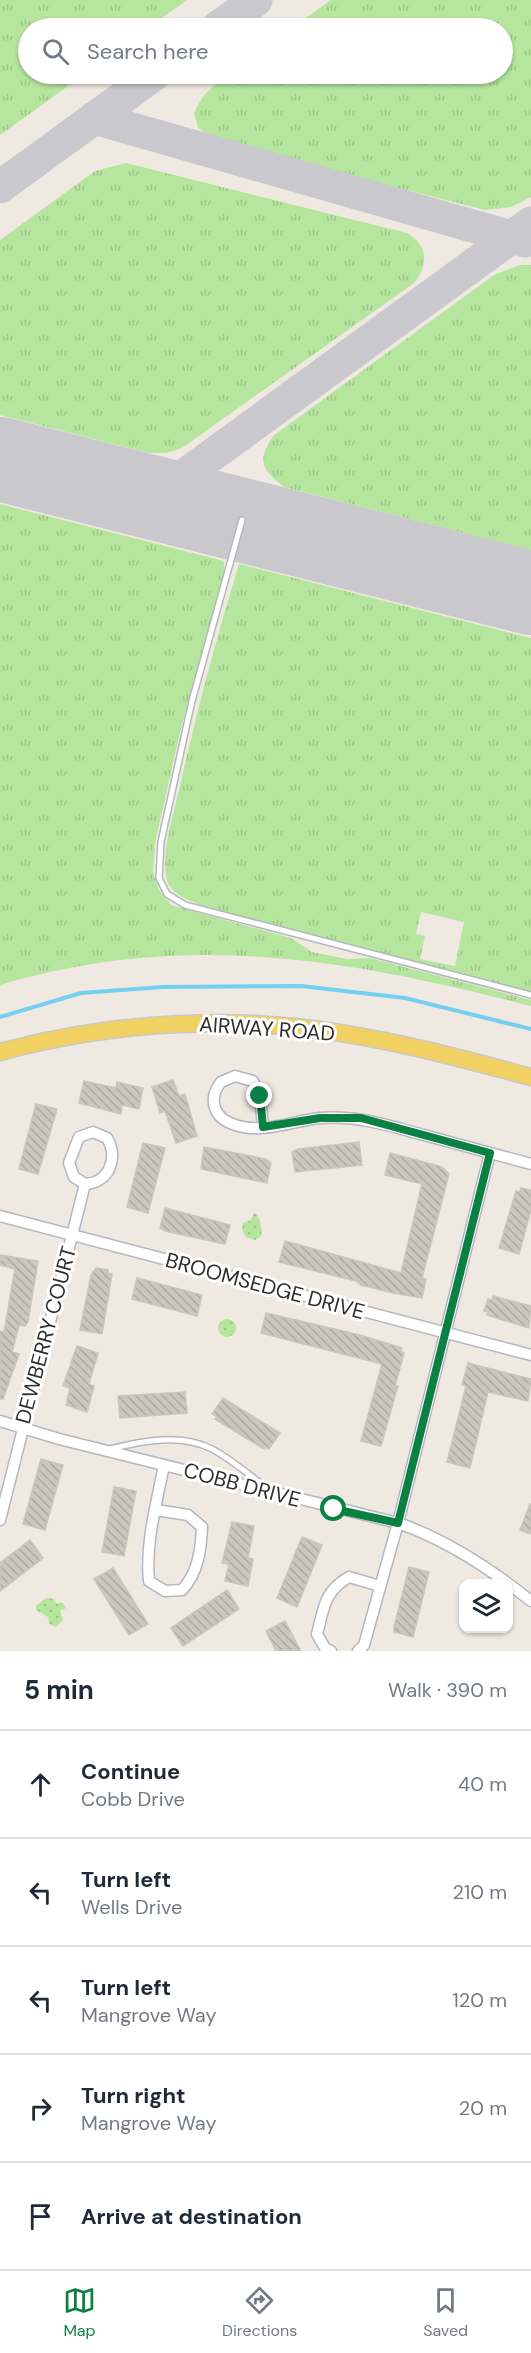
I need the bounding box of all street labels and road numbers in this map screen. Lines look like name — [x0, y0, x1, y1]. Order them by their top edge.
street label: AIRWAY ROAD — [198, 1010, 336, 1048]
street label: DEWBERRY COURT — [9, 1243, 83, 1427]
street label: BROOMSEDGE DRIVE — [162, 1246, 368, 1326]
street label: COBB DRIVE — [180, 1456, 304, 1514]

